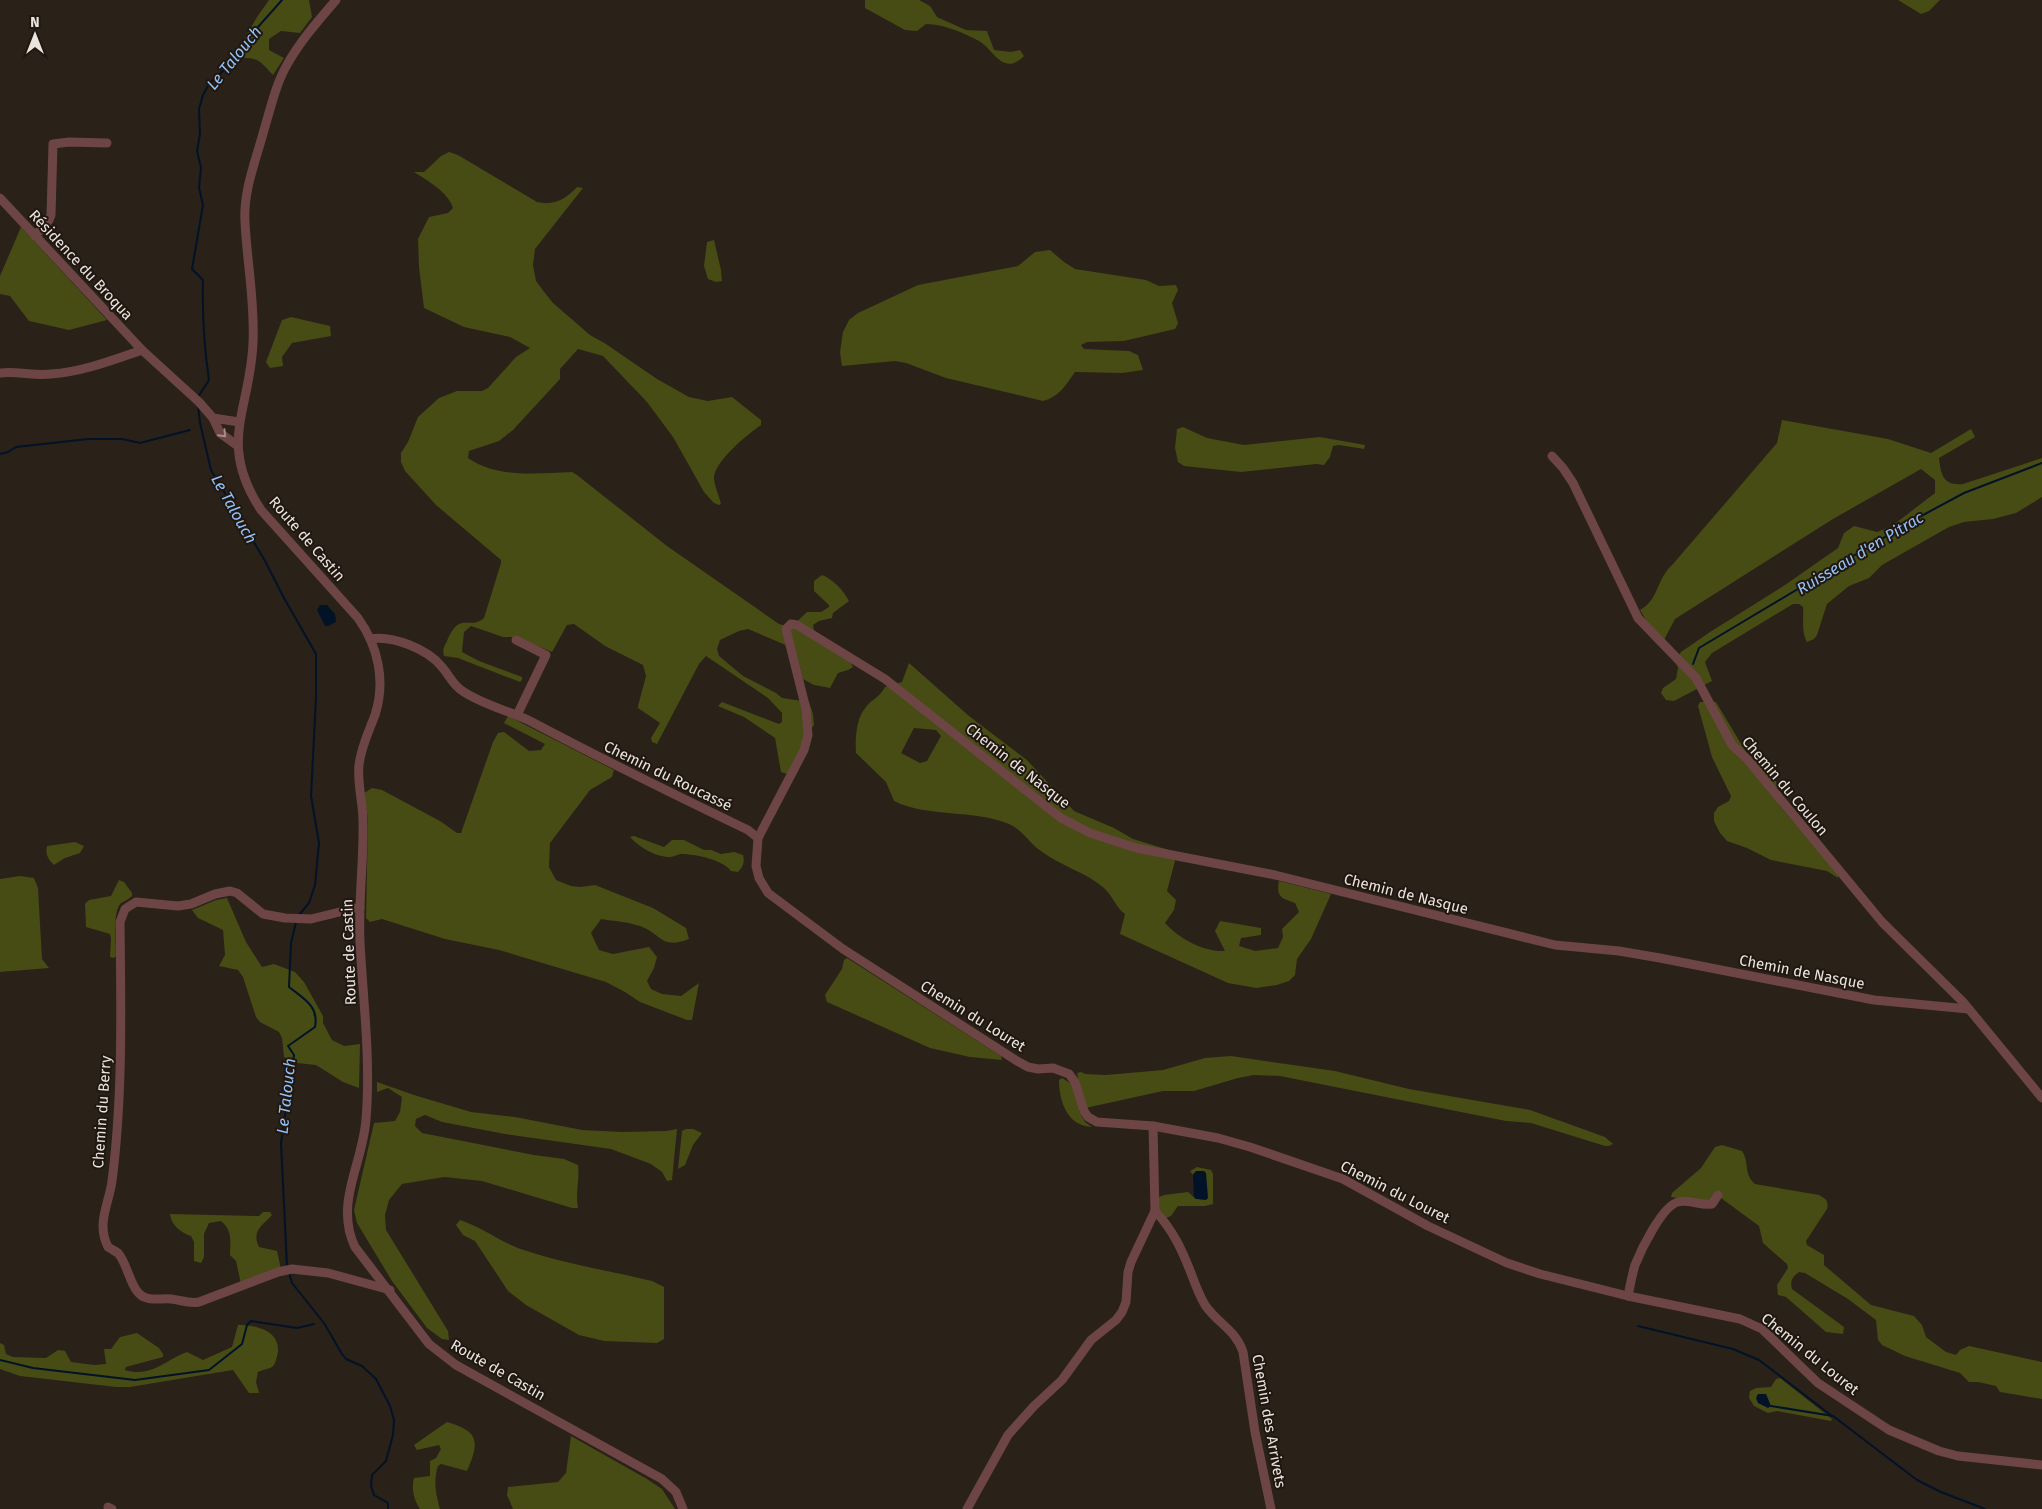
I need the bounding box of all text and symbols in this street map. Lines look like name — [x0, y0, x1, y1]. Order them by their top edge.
north arrow — [10, 10, 60, 60]
text: N — [30, 14, 40, 31]
water label: Le Talouch — [203, 22, 265, 94]
street label: Résidence du Broqua — [25, 206, 137, 324]
one-way arrow — [217, 428, 226, 437]
water label: Le Talouch — [207, 471, 261, 547]
street label: Route de Castin — [265, 493, 349, 585]
water label: Ruisseau d'en Pitrac — [1793, 507, 1927, 598]
street label: Chemin de Nasque — [962, 720, 1074, 812]
street label: Chemin du Coulon — [1738, 733, 1832, 839]
street label: Chemin du Roucassé — [601, 737, 735, 815]
street label: Chemin de Nasque — [1342, 870, 1470, 918]
street label: Route de Castin — [338, 898, 360, 1006]
street label: Chemin de Nasque — [1738, 951, 1866, 993]
street label: Chemin du Louret — [917, 977, 1029, 1056]
street label: Chemin du Berry — [89, 1054, 115, 1169]
water label: Le Talouch — [273, 1057, 299, 1135]
street label: Chemin du Louret — [1337, 1157, 1453, 1228]
street label: Chemin du Louret — [1758, 1309, 1863, 1399]
street label: Route de Castin — [447, 1336, 549, 1404]
street label: Chemin des Arrivets — [1248, 1353, 1290, 1489]

